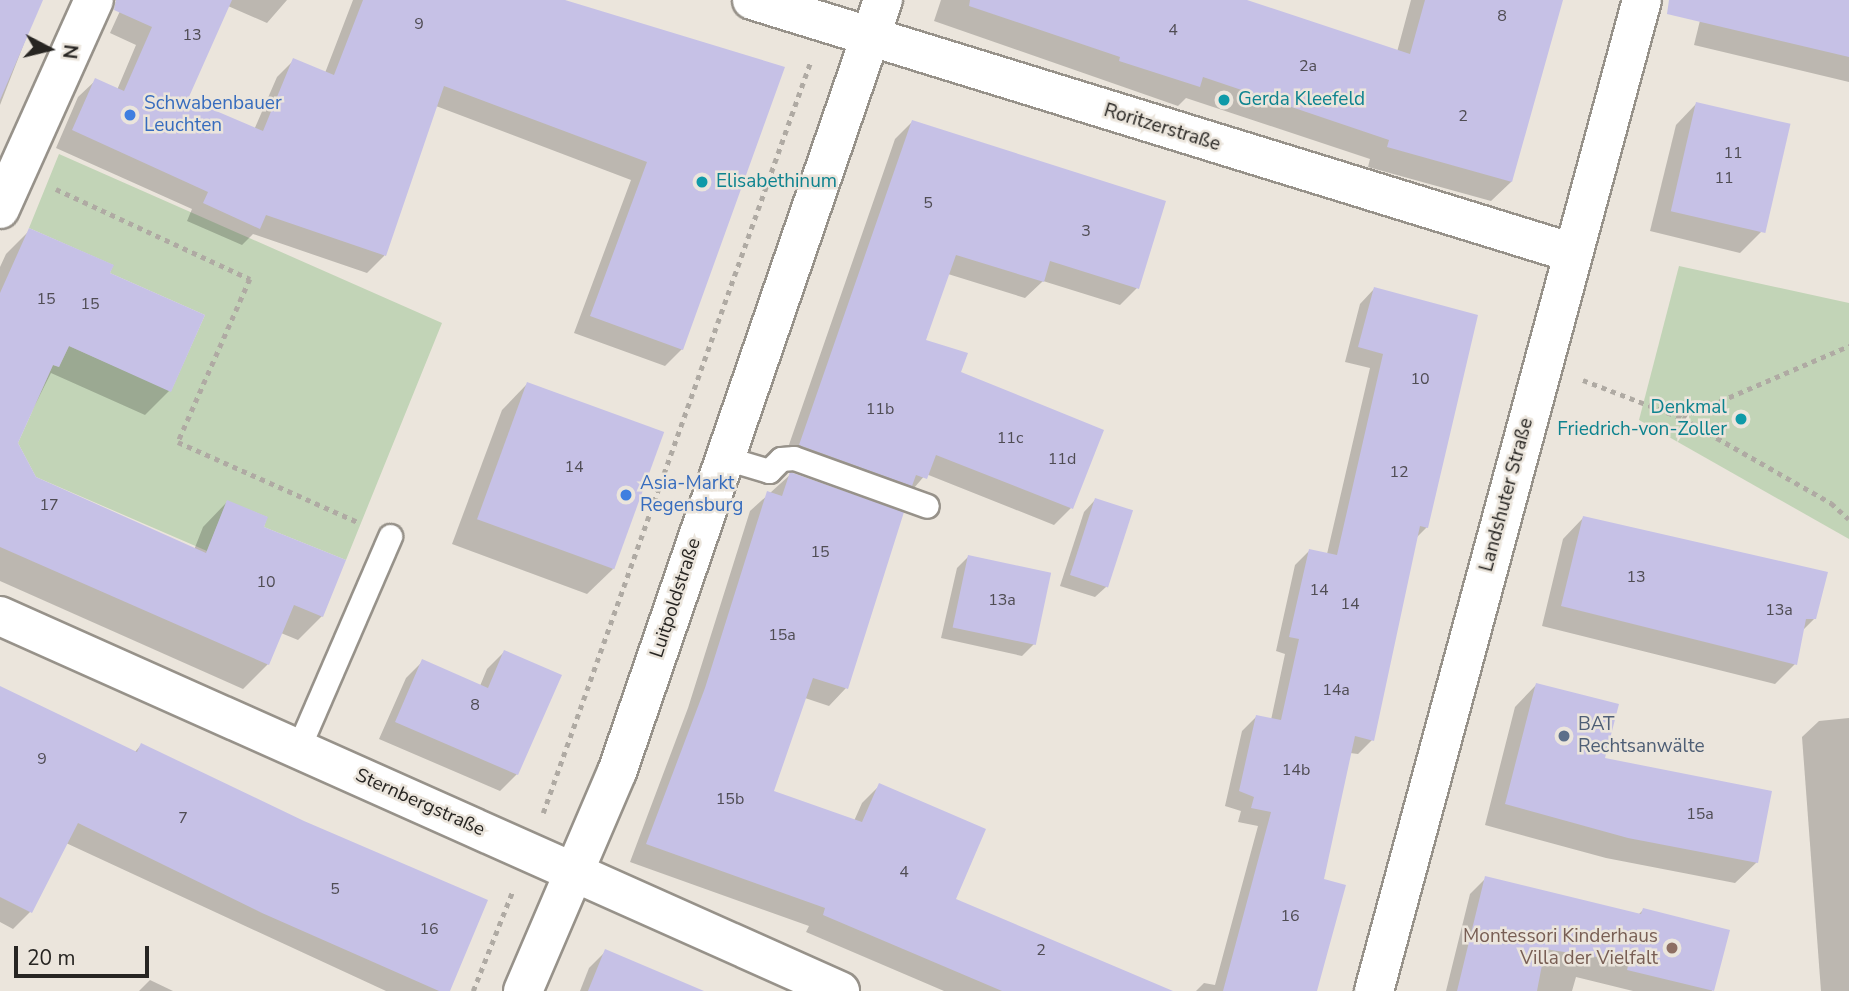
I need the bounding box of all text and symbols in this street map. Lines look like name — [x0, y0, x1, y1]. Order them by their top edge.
house number: 8 — [1497, 6, 1507, 26]
north arrow — [14, 14, 84, 84]
house number: 9 — [414, 14, 424, 34]
house number: 4 — [1168, 20, 1178, 40]
house number: 13 — [182, 25, 202, 45]
text: N — [56, 43, 84, 60]
house number: 2a — [1299, 56, 1317, 76]
place label: Gerda Kleefeld — [1238, 89, 1365, 111]
marker: Gerda Kleefeld — [1216, 92, 1232, 108]
place label: Schwabenbauer Leuchten — [144, 93, 282, 137]
street label: Roritzerstraße — [1101, 99, 1223, 157]
house number: 2 — [1458, 106, 1468, 126]
marker: Schwabenbauer Leuchten — [122, 107, 138, 123]
house number: 11 — [1723, 143, 1743, 163]
house number: 11 — [1714, 168, 1734, 188]
place label: Elisabethinum — [716, 171, 837, 193]
marker: Elisabethinum — [694, 174, 710, 190]
house number: 5 — [923, 193, 933, 213]
house number: 3 — [1081, 221, 1091, 241]
house number: 15 — [36, 289, 56, 309]
house number: 15 — [80, 294, 100, 314]
house number: 10 — [1410, 369, 1430, 389]
place label: Denkmal Friedrich-von-Zoller — [1557, 397, 1727, 441]
house number: 11b — [866, 399, 894, 419]
marker: Denkmal Friedrich-von-Zoller — [1733, 411, 1749, 427]
street label: Landshuter Straße — [1476, 416, 1538, 574]
house number: 11c — [997, 428, 1023, 448]
house number: 11d — [1048, 449, 1076, 469]
house number: 14 — [564, 457, 584, 477]
house number: 12 — [1389, 462, 1409, 482]
place label: Asia-Markt Regensburg — [640, 473, 743, 517]
marker: Asia-Markt Regensburg — [618, 487, 634, 503]
house number: 17 — [39, 495, 59, 515]
street label: Luitpoldstraße — [646, 535, 706, 661]
house number: 15 — [810, 542, 830, 562]
house number: 13 — [1626, 567, 1646, 587]
house number: 10 — [256, 572, 276, 592]
house number: 14 — [1309, 580, 1329, 600]
house number: 13a — [988, 590, 1016, 610]
house number: 14 — [1340, 594, 1360, 614]
house number: 13a — [1765, 600, 1793, 620]
house number: 15a — [768, 625, 796, 645]
house number: 14a — [1322, 680, 1350, 700]
house number: 8 — [470, 695, 480, 715]
place label: BAT Rechtsanwälte — [1578, 714, 1705, 758]
marker: BAT Rechtsanwälte — [1556, 728, 1572, 744]
house number: 9 — [37, 749, 47, 769]
house number: 14b — [1282, 760, 1310, 780]
street label: Sternbergstraße — [352, 764, 488, 842]
house number: 15b — [716, 789, 744, 809]
house number: 15a — [1686, 804, 1714, 824]
house number: 7 — [178, 808, 188, 828]
house number: 4 — [899, 862, 909, 882]
house number: 5 — [330, 879, 340, 899]
house number: 16 — [1280, 906, 1300, 926]
house number: 16 — [419, 919, 439, 939]
place label: Montessori Kinderhaus Villa der Vielfalt — [1463, 926, 1658, 970]
scale bar — [18, 932, 152, 976]
house number: 2 — [1036, 940, 1046, 960]
marker: Montessori Kinderhaus Villa der Vielfalt — [1664, 940, 1680, 956]
text: 20 m — [27, 944, 76, 972]

